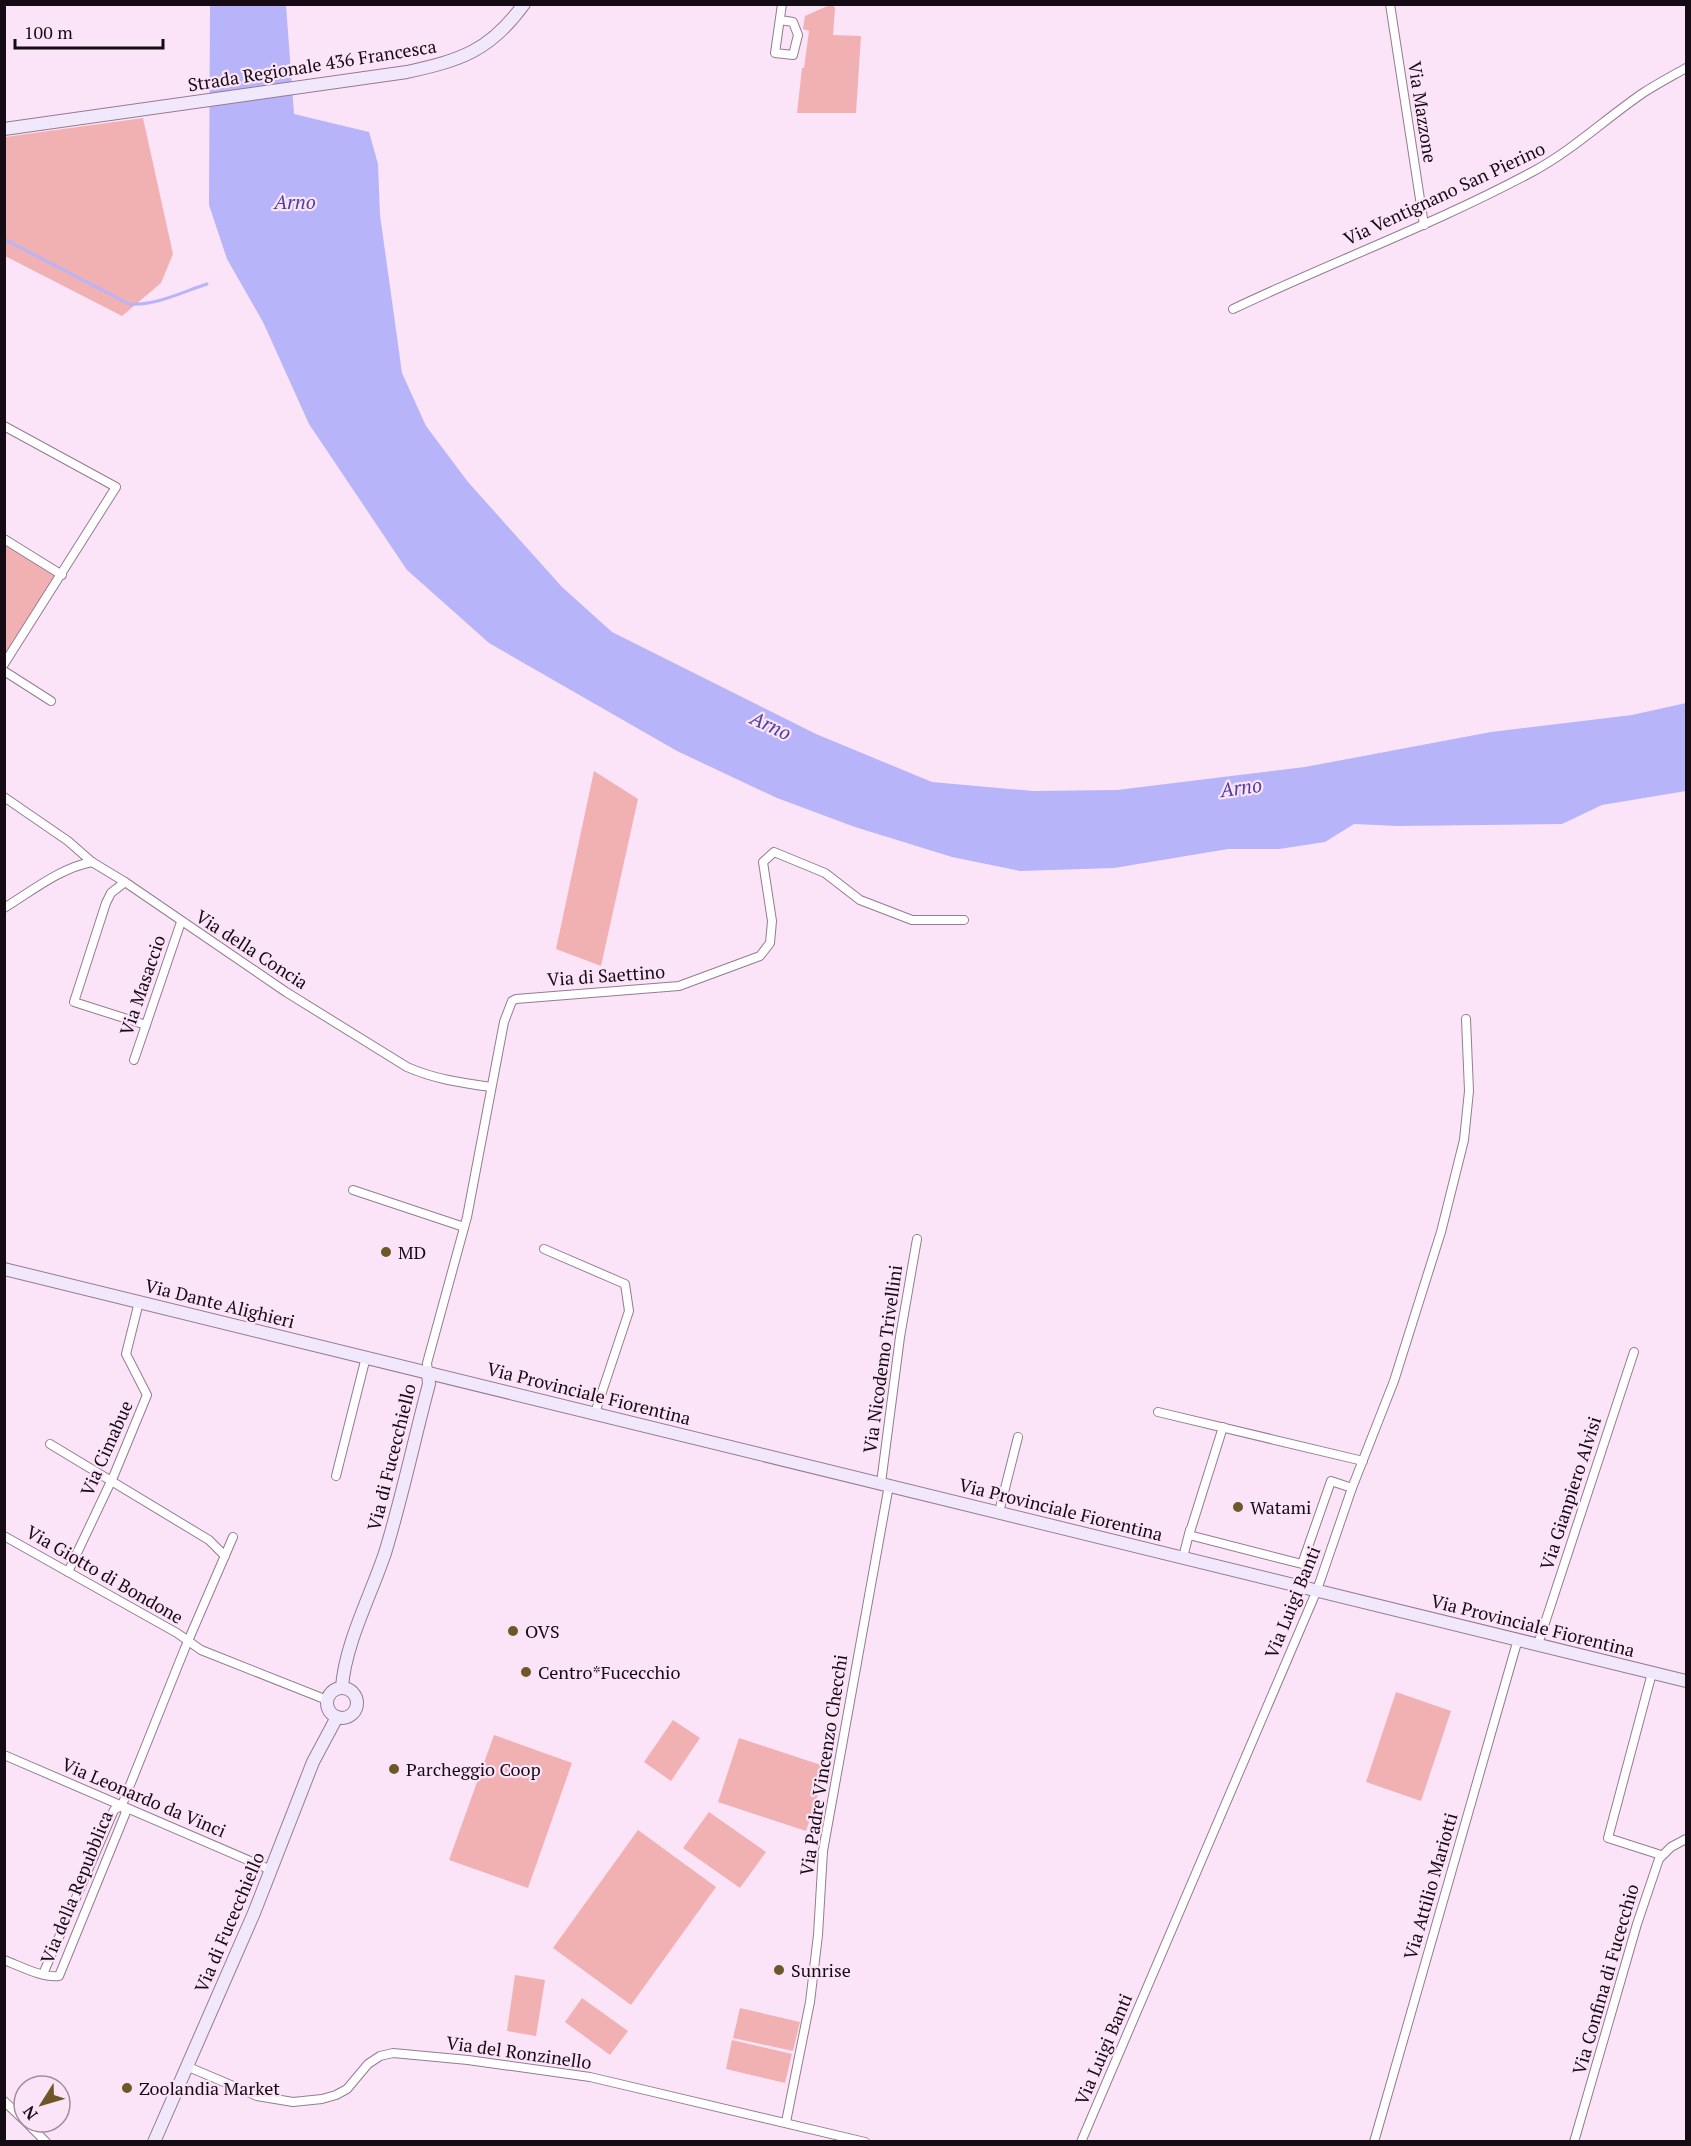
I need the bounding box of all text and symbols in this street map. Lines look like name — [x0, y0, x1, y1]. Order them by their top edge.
scale bar — [15, 12, 164, 50]
text: 100 m — [24, 20, 73, 44]
street label: Strada Regionale 436 Francesca — [186, 33, 438, 97]
street label: Via Mazzone — [1403, 59, 1443, 165]
street label: Via Ventignano San Pierino — [1339, 136, 1549, 250]
water label: Arno — [273, 188, 316, 215]
water label: Arno — [745, 703, 796, 746]
water label: Arno — [1217, 771, 1264, 803]
street label: Via della Concia — [191, 904, 313, 994]
street label: Via Masaccio — [114, 932, 170, 1038]
street label: Via di Saettino — [546, 959, 666, 991]
place label: MD — [398, 1240, 426, 1264]
marker: MD — [379, 1245, 393, 1259]
street label: Via Nicodemo Trivellini — [857, 1263, 907, 1455]
street label: Via Dante Alighieri — [143, 1273, 297, 1333]
street label: Via Provinciale Fiorentina — [485, 1356, 693, 1430]
street label: Via di Fucecchiello — [361, 1381, 421, 1533]
street label: Via Cimabue — [74, 1397, 138, 1499]
street label: Via Gianpiero Alvisi — [1534, 1413, 1606, 1573]
street label: Via Provinciale Fiorentina — [957, 1472, 1165, 1546]
place label: Watami — [1250, 1495, 1311, 1519]
marker: Watami — [1231, 1500, 1245, 1514]
street label: Via Giotto di Bondone — [22, 1519, 188, 1629]
street label: Via Luigi Banti — [1259, 1542, 1325, 1662]
street label: Via Provinciale Fiorentina — [1429, 1588, 1637, 1662]
place label: OVS — [525, 1619, 560, 1643]
marker: OVS — [506, 1624, 520, 1638]
street label: Via Padre Vincenzo Checchi — [794, 1653, 852, 1877]
place label: Centro*Fucecchio — [538, 1660, 680, 1684]
marker: Centro*Fucecchio — [519, 1665, 533, 1679]
street label: Via Leonardo da Vinci — [58, 1752, 230, 1842]
place label: Parcheggio Coop — [406, 1757, 541, 1781]
marker: Parcheggio Coop — [387, 1762, 401, 1776]
street label: Via della Repubblica — [34, 1807, 118, 1967]
street label: Via Attilio Mariotti — [1398, 1810, 1462, 1962]
street label: Via di Fucecchiello — [189, 1848, 269, 1996]
street label: Via Confina di Fucecchio — [1566, 1881, 1644, 2077]
place label: Sunrise — [791, 1958, 851, 1982]
marker: Sunrise — [772, 1963, 786, 1977]
street label: Via Luigi Banti — [1069, 1990, 1137, 2108]
street label: Via del Ronzinello — [445, 2030, 593, 2074]
north arrow — [12, 2074, 72, 2134]
place label: Zoolandia Market — [139, 2076, 280, 2100]
marker: Zoolandia Market — [120, 2081, 134, 2095]
text: N — [18, 2102, 42, 2124]

